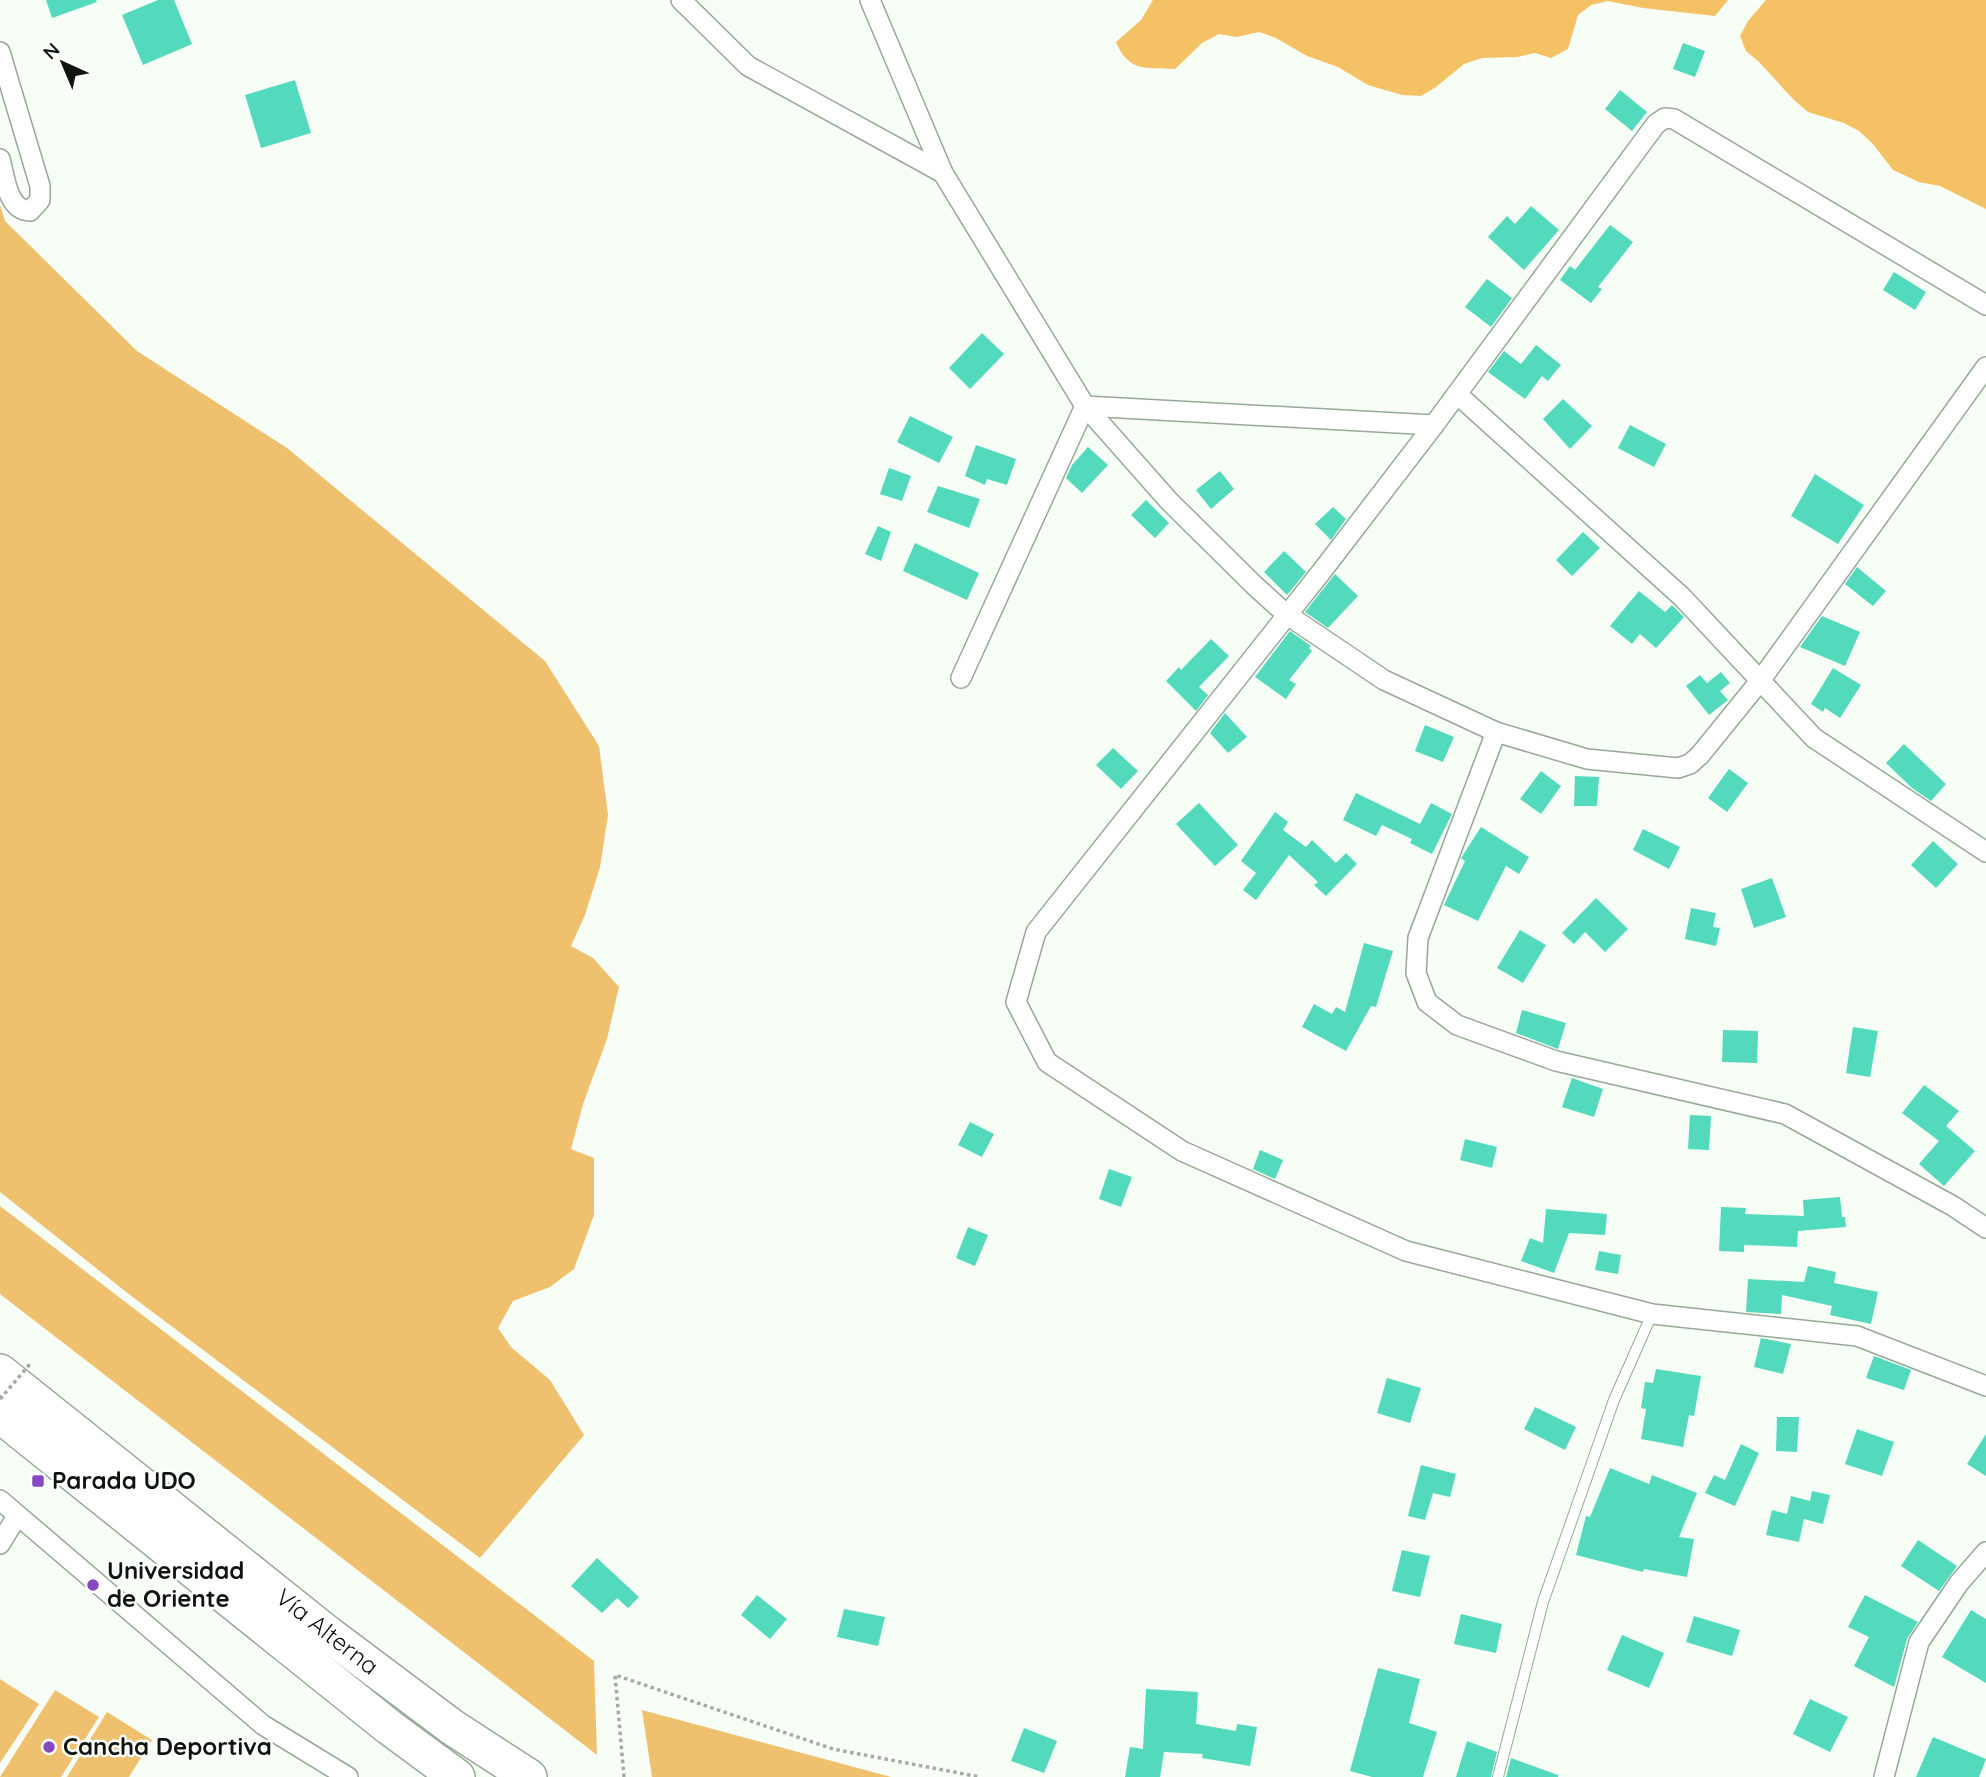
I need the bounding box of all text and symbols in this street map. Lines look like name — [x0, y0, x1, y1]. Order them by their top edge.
north arrow — [28, 28, 98, 98]
text: N — [38, 37, 65, 64]
place label: Parada UDO — [52, 1465, 196, 1495]
marker: Parada UDO — [30, 1473, 46, 1489]
place label: Universidad de Oriente — [107, 1555, 244, 1613]
marker: Universidad de Oriente — [85, 1577, 101, 1593]
street label: Vía Alterna — [270, 1582, 385, 1681]
place label: Cancha Deportiva — [63, 1731, 272, 1761]
marker: Cancha Deportiva — [41, 1739, 57, 1755]

